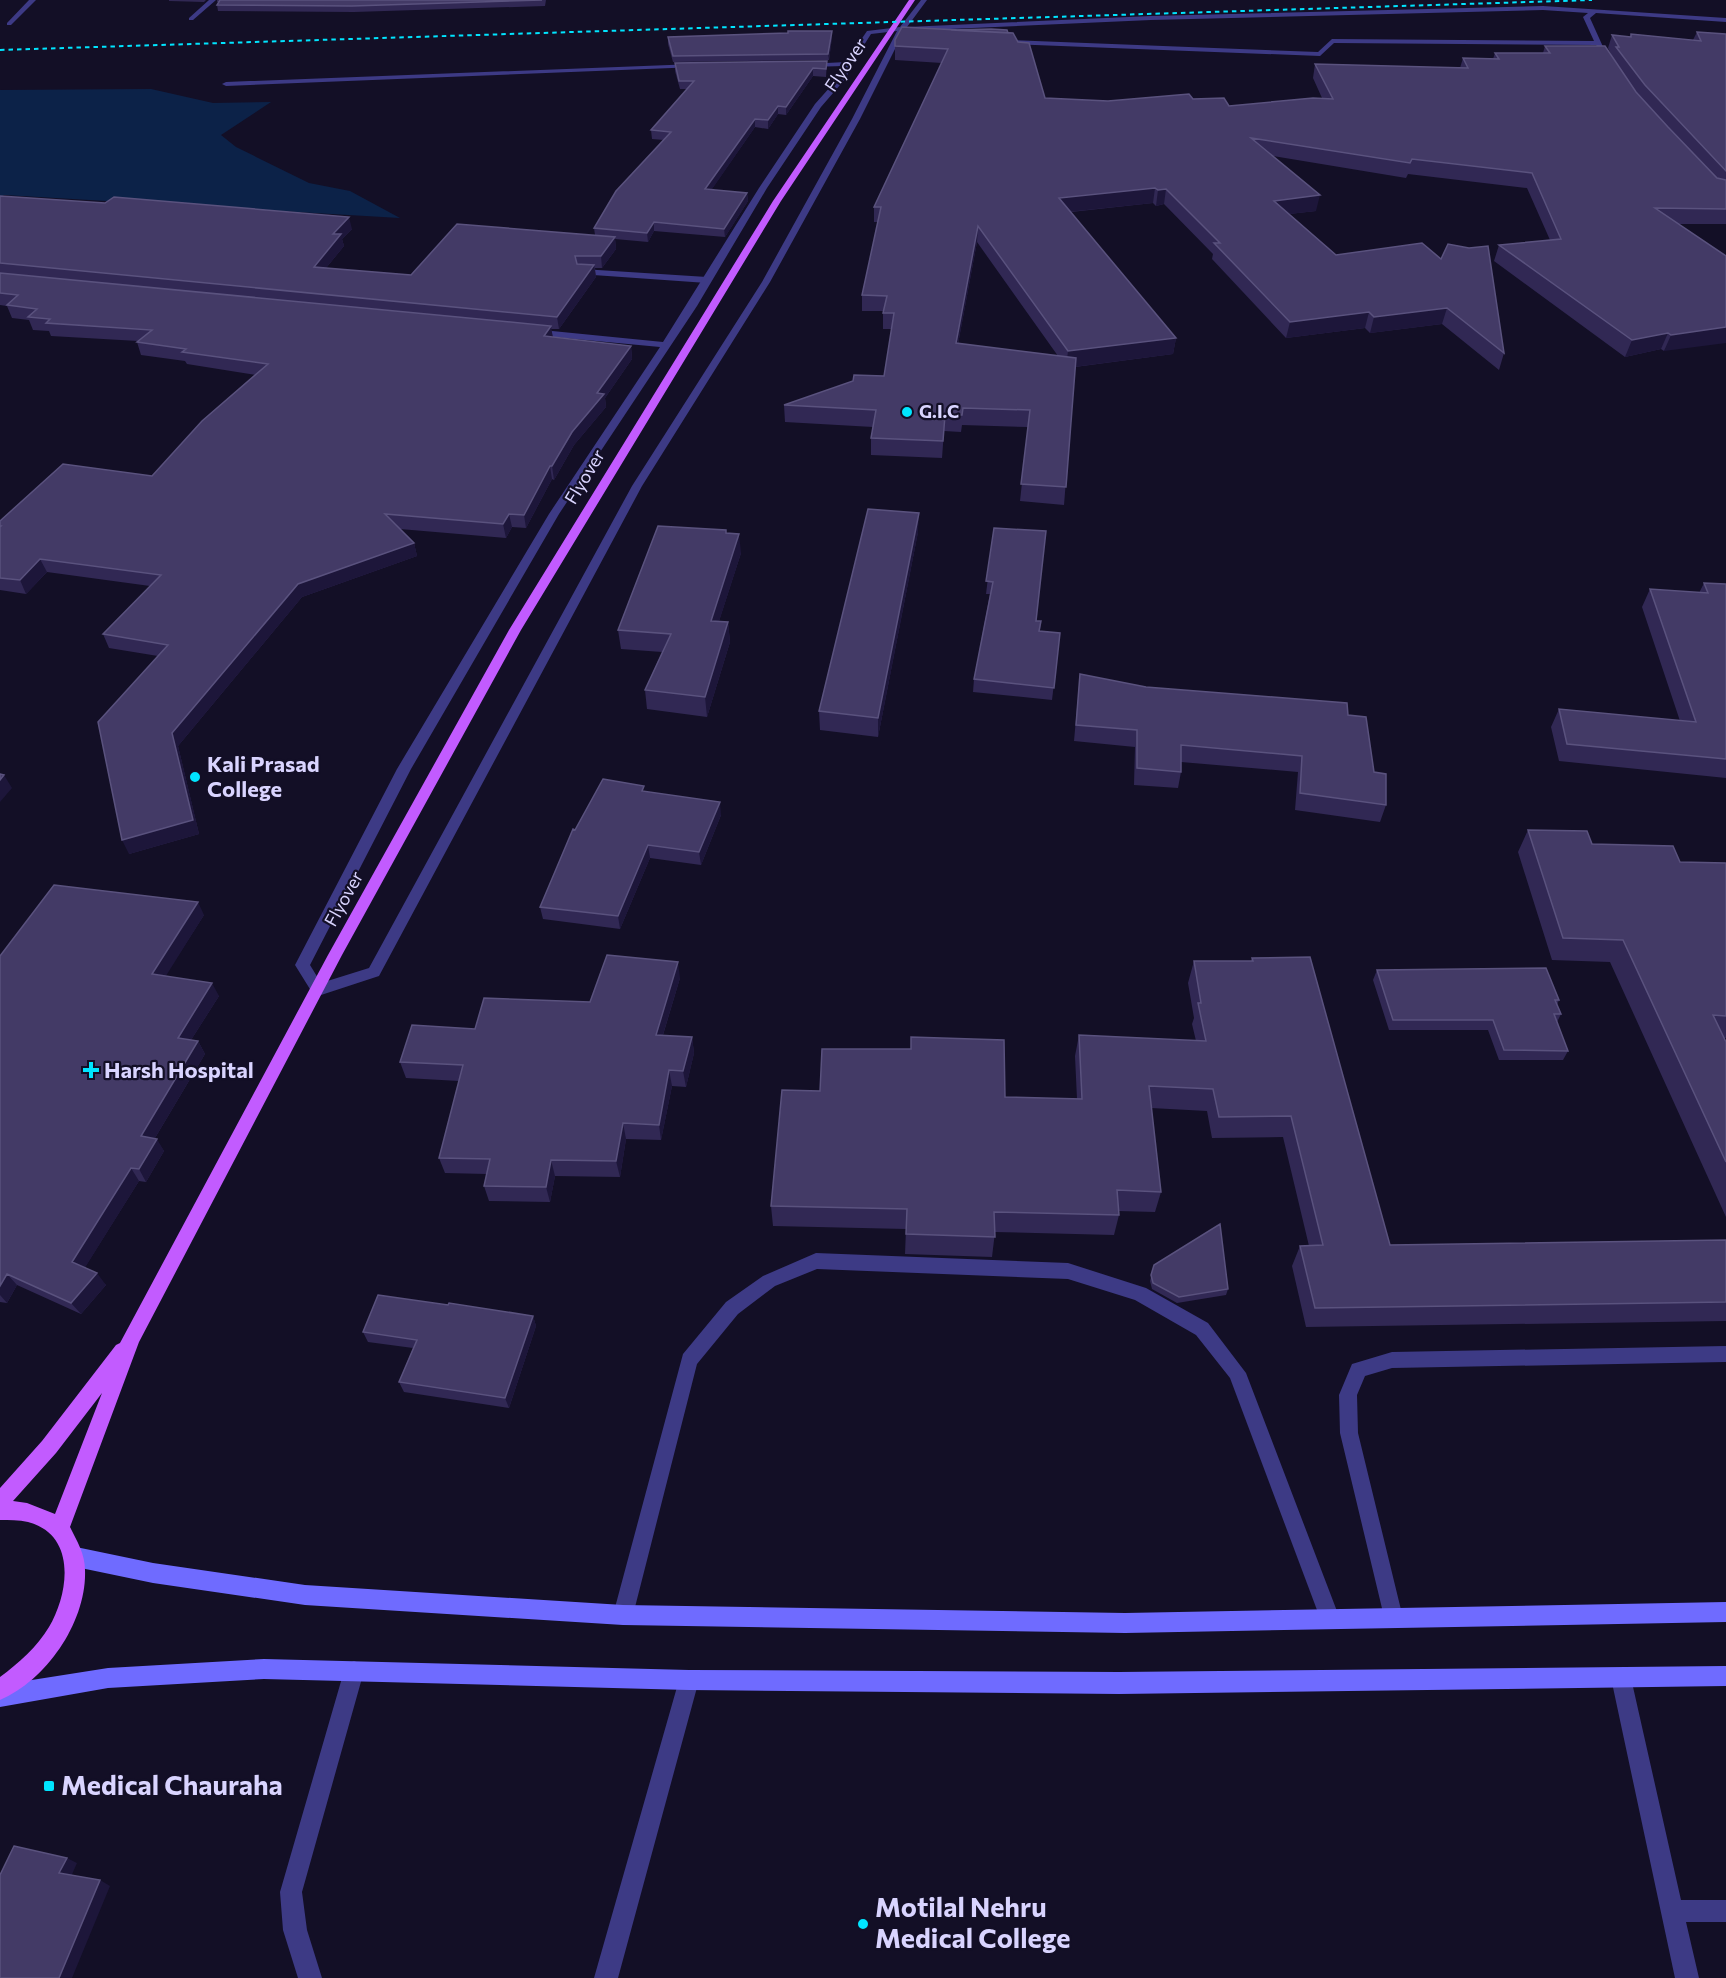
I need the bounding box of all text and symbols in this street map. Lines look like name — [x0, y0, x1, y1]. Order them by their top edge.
street label: Flyover — [819, 33, 871, 95]
place label: G.I.C — [919, 400, 959, 422]
marker: G.I.C — [900, 405, 914, 419]
street label: Flyover — [559, 445, 609, 508]
place label: Kali Prasad College — [207, 750, 320, 802]
marker: Kali Prasad College — [188, 770, 202, 784]
street label: Flyover — [319, 867, 367, 930]
place label: Harsh Hospital — [104, 1056, 254, 1083]
marker: Harsh Hospital — [82, 1061, 100, 1079]
place label: Medical Chauraha — [61, 1768, 283, 1801]
marker: Medical Chauraha — [42, 1779, 56, 1793]
place label: Motilal Nehru Medical College — [875, 1890, 1071, 1954]
marker: Motilal Nehru Medical College — [856, 1917, 870, 1931]

